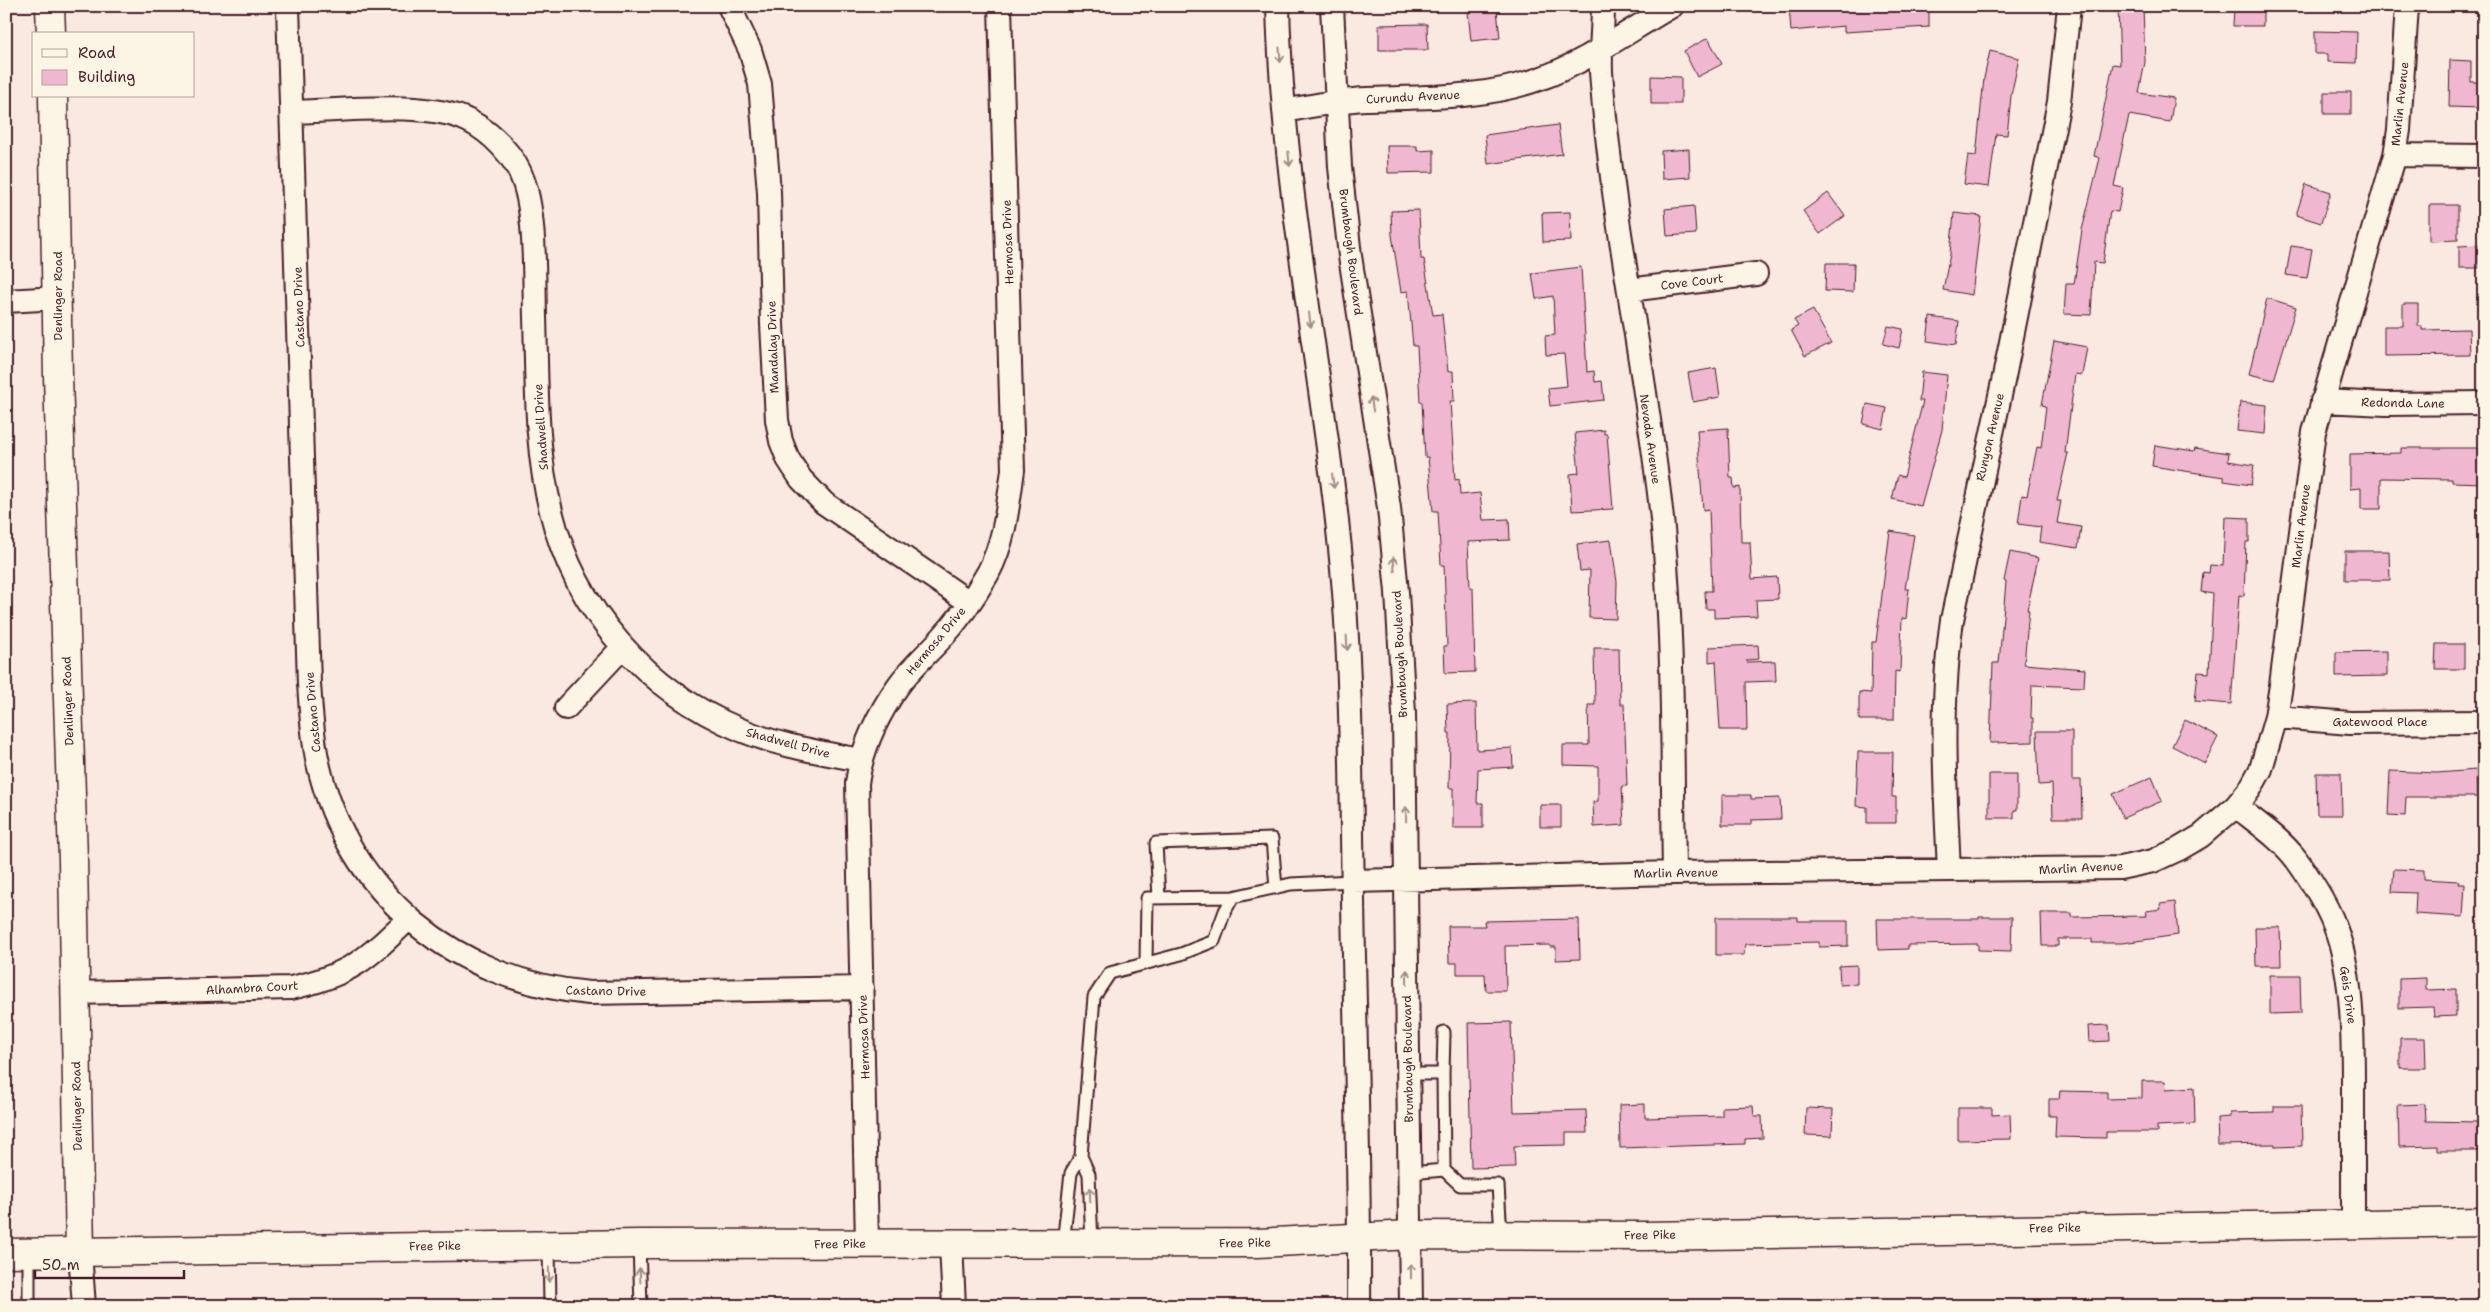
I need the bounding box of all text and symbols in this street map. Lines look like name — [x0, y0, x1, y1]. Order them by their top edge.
legend — [32, 32, 195, 98]
text: Road — [78, 43, 116, 63]
one-way arrow — [1275, 47, 1285, 63]
street label: Marlin Avenue — [2388, 61, 2412, 147]
text: Building — [78, 67, 135, 87]
street label: Curundu Avenue — [1366, 87, 1461, 107]
one-way arrow — [1284, 151, 1293, 167]
street label: Brumbaugh Boulevard — [1335, 188, 1367, 317]
street label: Hermosa Drive — [999, 199, 1017, 285]
street label: Denlinger Road — [50, 251, 66, 341]
street label: Castano Drive — [290, 266, 308, 348]
street label: Cove Court — [1660, 270, 1724, 294]
street label: Mandalay Drive — [763, 300, 783, 394]
one-way arrow — [1305, 312, 1315, 328]
street label: Shadwell Drive — [530, 383, 552, 471]
street label: Runyon Avenue — [1972, 391, 2008, 483]
street label: Nevada Avenue — [1636, 393, 1664, 485]
street label: Redonda Lane — [2361, 394, 2445, 412]
one-way arrow — [1367, 396, 1377, 412]
one-way arrow — [1328, 473, 1338, 489]
street label: Marlin Avenue — [2288, 483, 2314, 569]
one-way arrow — [1389, 557, 1399, 573]
street label: Brumbaugh Boulevard — [1389, 590, 1411, 718]
street label: Hermosa Drive — [903, 603, 969, 679]
one-way arrow — [1342, 635, 1351, 651]
street label: Denlinger Road — [58, 656, 78, 746]
street label: Castano Drive — [301, 671, 324, 753]
street label: Gatewood Place — [2332, 714, 2428, 730]
street label: Shadwell Drive — [744, 724, 832, 762]
one-way arrow — [1401, 806, 1411, 822]
street label: Marlin Avenue — [2038, 858, 2124, 878]
street label: Marlin Avenue — [1634, 864, 1719, 882]
street label: Geis Drive — [2336, 965, 2360, 1025]
one-way arrow — [1402, 969, 1412, 985]
street label: Alhambra Court — [205, 978, 299, 998]
street label: Castano Drive — [565, 982, 647, 1000]
street label: Hermosa Drive — [855, 994, 873, 1080]
street label: Brumbaugh Boulevard — [1399, 995, 1417, 1123]
street label: Denlinger Road — [68, 1061, 86, 1151]
one-way arrow — [1085, 1187, 1094, 1203]
street label: Free Pike — [2029, 1220, 2081, 1236]
street label: Free Pike — [1624, 1227, 1676, 1243]
street label: Free Pike — [1219, 1235, 1271, 1251]
street label: Free Pike — [814, 1236, 866, 1252]
street label: Free Pike — [409, 1238, 461, 1254]
scale bar — [35, 1247, 184, 1279]
text: 50 m — [42, 1255, 80, 1275]
one-way arrow — [1406, 1263, 1416, 1279]
one-way arrow — [544, 1266, 554, 1283]
one-way arrow — [635, 1267, 645, 1283]

